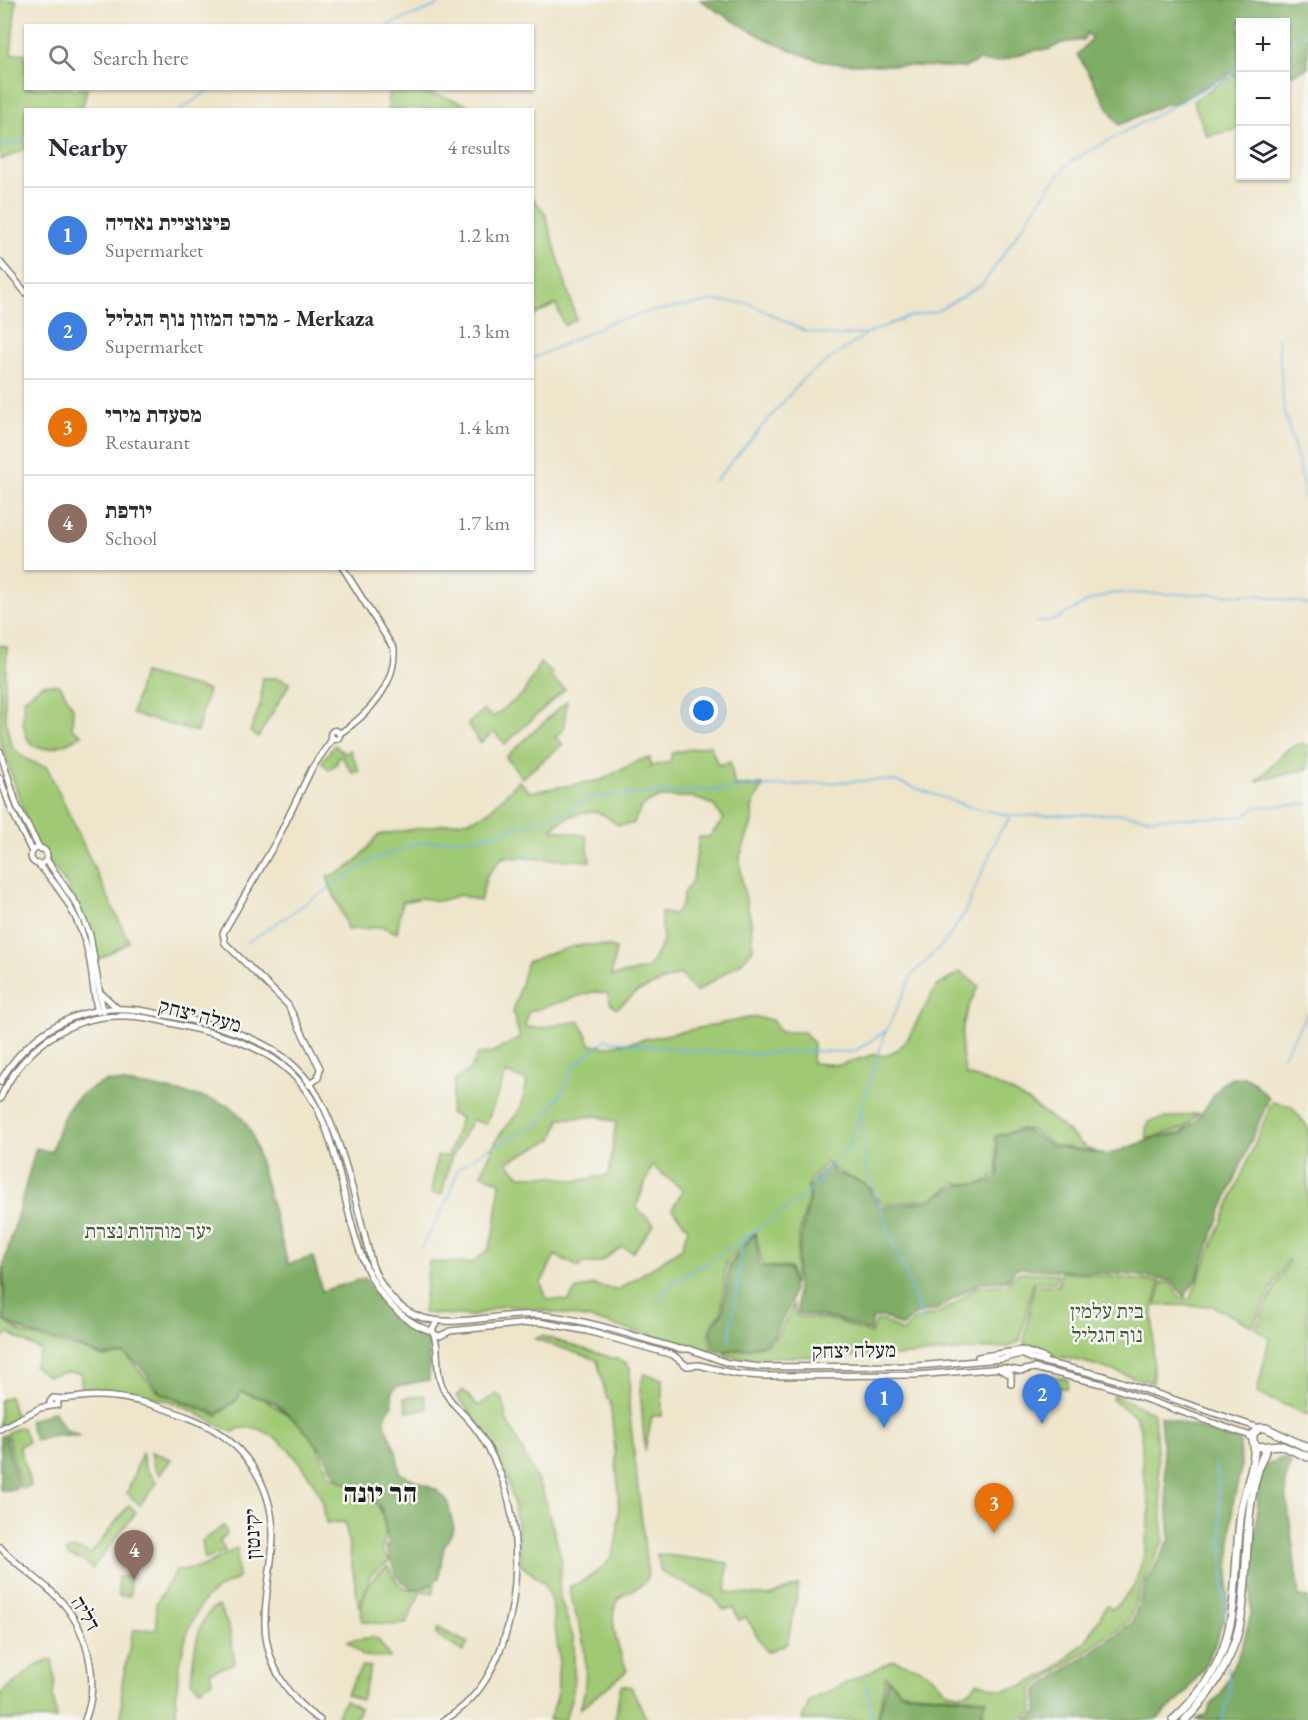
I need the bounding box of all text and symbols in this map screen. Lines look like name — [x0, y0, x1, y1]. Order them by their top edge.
map controls — [1236, 18, 1290, 180]
button: + — [1236, 18, 1290, 72]
search box — [24, 24, 534, 90]
icon: search — [45, 41, 78, 74]
text: Search here — [93, 43, 188, 72]
button: − — [1236, 72, 1290, 126]
button: layers — [1236, 126, 1290, 180]
text: Nearby — [48, 130, 128, 164]
text: 4 results — [447, 134, 510, 160]
text: פיצוציית נאדיה — [105, 208, 231, 237]
text: 1 — [62, 222, 73, 248]
text: 1.2 km — [457, 222, 510, 248]
text: Supermarket — [105, 237, 203, 263]
text: מרכז המזון נוף הגליל - Merkaza — [105, 304, 374, 333]
text: 2 — [62, 318, 73, 344]
text: 1.3 km — [457, 318, 510, 344]
text: Supermarket — [105, 333, 203, 359]
text: מסעדת מירי — [105, 400, 202, 429]
text: 3 — [62, 414, 73, 440]
text: 1.4 km — [457, 414, 510, 440]
text: Restaurant — [105, 429, 190, 455]
text: יודפת — [105, 496, 152, 525]
text: 4 — [62, 510, 73, 536]
text: 1.7 km — [457, 510, 510, 536]
text: School — [105, 525, 157, 551]
your location — [689, 696, 718, 725]
street label: מעלה יצחק — [156, 992, 244, 1038]
park label: יער מורדות נצרת — [84, 1217, 212, 1244]
park label: בית עלמין נוף הגליל — [1070, 1297, 1144, 1348]
street label: מעלה יצחק — [812, 1336, 896, 1364]
pin: 2 — [1022, 1374, 1062, 1424]
pin: 1 — [864, 1378, 904, 1428]
district label: הר יונה — [343, 1475, 417, 1510]
pin: 3 — [974, 1484, 1014, 1533]
street label: יקינטון — [238, 1508, 266, 1560]
pin: 4 — [114, 1530, 154, 1580]
street label: דליה — [65, 1590, 107, 1636]

